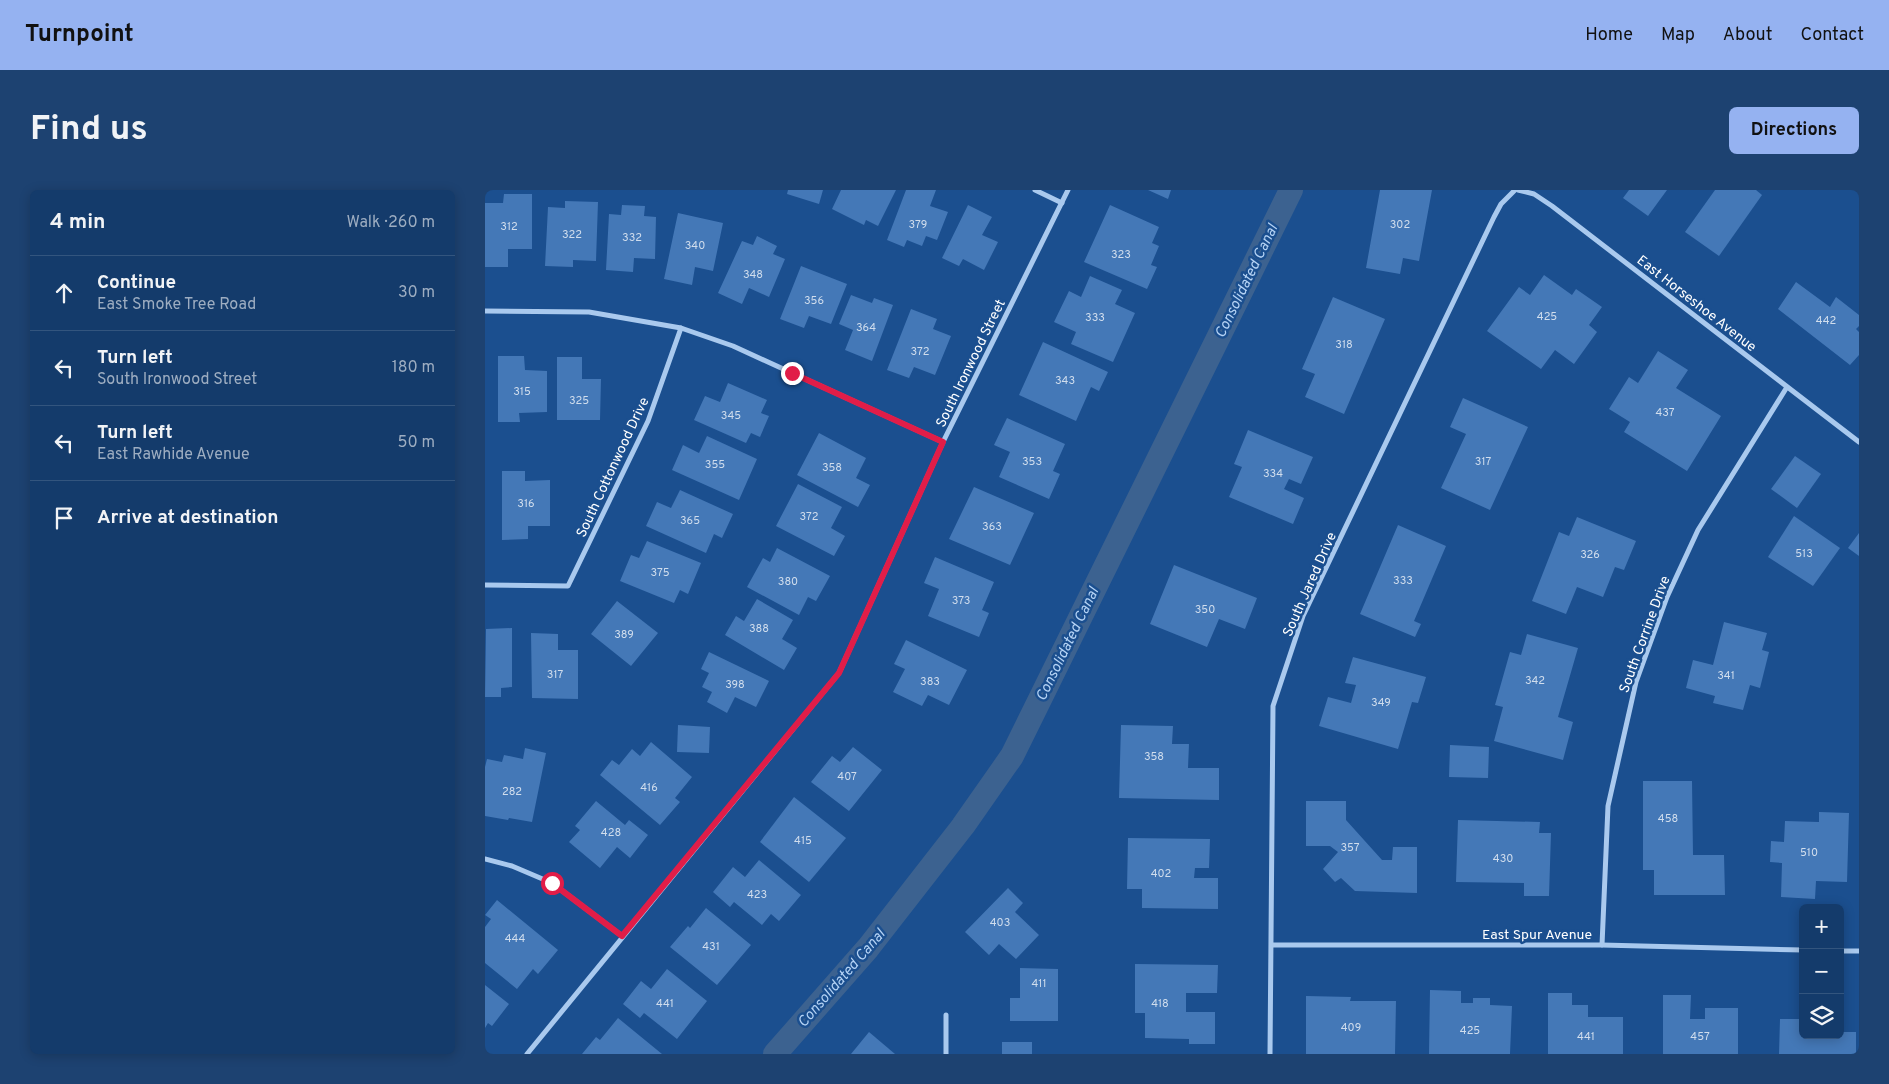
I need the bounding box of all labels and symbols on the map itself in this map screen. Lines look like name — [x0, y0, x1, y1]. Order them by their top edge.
house number: 379 — [909, 218, 927, 232]
house number: 302 — [1390, 218, 1410, 232]
house number: 312 — [500, 220, 518, 234]
water label: Consolidated Canal — [1212, 221, 1284, 342]
house number: 322 — [562, 228, 582, 242]
house number: 332 — [622, 231, 642, 245]
house number: 340 — [685, 239, 705, 253]
house number: 323 — [1111, 248, 1131, 262]
street label: East Horseshoe Avenue — [1633, 252, 1759, 356]
house number: 348 — [743, 268, 763, 282]
house number: 356 — [804, 294, 824, 308]
street label: South Ironwood Street — [933, 297, 1010, 430]
house number: 425 — [1537, 310, 1557, 324]
house number: 333 — [1085, 311, 1105, 325]
house number: 442 — [1816, 314, 1836, 328]
house number: 364 — [856, 321, 876, 335]
house number: 318 — [1335, 338, 1353, 352]
house number: 372 — [911, 345, 929, 359]
route end — [781, 362, 804, 385]
house number: 343 — [1055, 374, 1075, 388]
house number: 315 — [513, 385, 531, 399]
house number: 325 — [569, 394, 589, 408]
street label: South Cottonwood Drive — [573, 395, 653, 540]
house number: 437 — [1655, 406, 1675, 420]
house number: 345 — [721, 409, 741, 423]
house number: 353 — [1022, 455, 1042, 469]
house number: 317 — [1475, 455, 1491, 469]
house number: 355 — [705, 458, 725, 472]
house number: 358 — [822, 461, 842, 475]
house number: 334 — [1263, 467, 1283, 481]
house number: 316 — [517, 497, 535, 511]
house number: 372 — [800, 510, 818, 524]
house number: 365 — [680, 514, 700, 528]
house number: 363 — [982, 520, 1002, 534]
street label: South Jared Drive — [1280, 530, 1341, 639]
house number: 513 — [1795, 547, 1813, 561]
house number: 326 — [1580, 548, 1600, 562]
house number: 375 — [650, 566, 670, 580]
house number: 333 — [1393, 574, 1413, 588]
street label: South Corrine Drive — [1616, 574, 1674, 695]
house number: 380 — [778, 575, 798, 589]
water label: Consolidated Canal — [1033, 584, 1105, 705]
house number: 373 — [952, 594, 970, 608]
house number: 350 — [1195, 603, 1215, 617]
house number: 388 — [749, 622, 769, 636]
house number: 389 — [614, 628, 634, 642]
house number: 317 — [547, 668, 563, 682]
house number: 341 — [1717, 669, 1735, 683]
house number: 342 — [1525, 674, 1545, 688]
house number: 383 — [920, 675, 940, 689]
house number: 398 — [725, 678, 745, 692]
house number: 349 — [1371, 696, 1391, 710]
house number: 358 — [1144, 750, 1164, 764]
house number: 407 — [837, 770, 857, 784]
house number: 416 — [640, 781, 658, 795]
house number: 282 — [502, 785, 522, 799]
house number: 458 — [1658, 812, 1678, 826]
house number: 428 — [601, 826, 621, 840]
house number: 415 — [794, 834, 812, 848]
house number: 357 — [1340, 841, 1360, 855]
house number: 510 — [1800, 846, 1818, 860]
house number: 430 — [1493, 852, 1513, 866]
house number: 402 — [1151, 867, 1171, 881]
route start — [541, 872, 564, 895]
house number: 423 — [747, 888, 767, 902]
house number: 403 — [990, 916, 1010, 930]
water label: Consolidated Canal — [794, 925, 891, 1032]
street label: East Spur Avenue — [1482, 927, 1592, 944]
house number: 444 — [505, 932, 525, 946]
house number: 431 — [702, 940, 720, 954]
house number: 411 — [1031, 977, 1047, 991]
house number: 441 — [656, 997, 674, 1011]
house number: 418 — [1151, 997, 1169, 1011]
house number: 409 — [1341, 1021, 1361, 1035]
house number: 425 — [1460, 1024, 1480, 1038]
house number: 441 — [1577, 1030, 1595, 1044]
house number: 457 — [1690, 1030, 1710, 1044]

